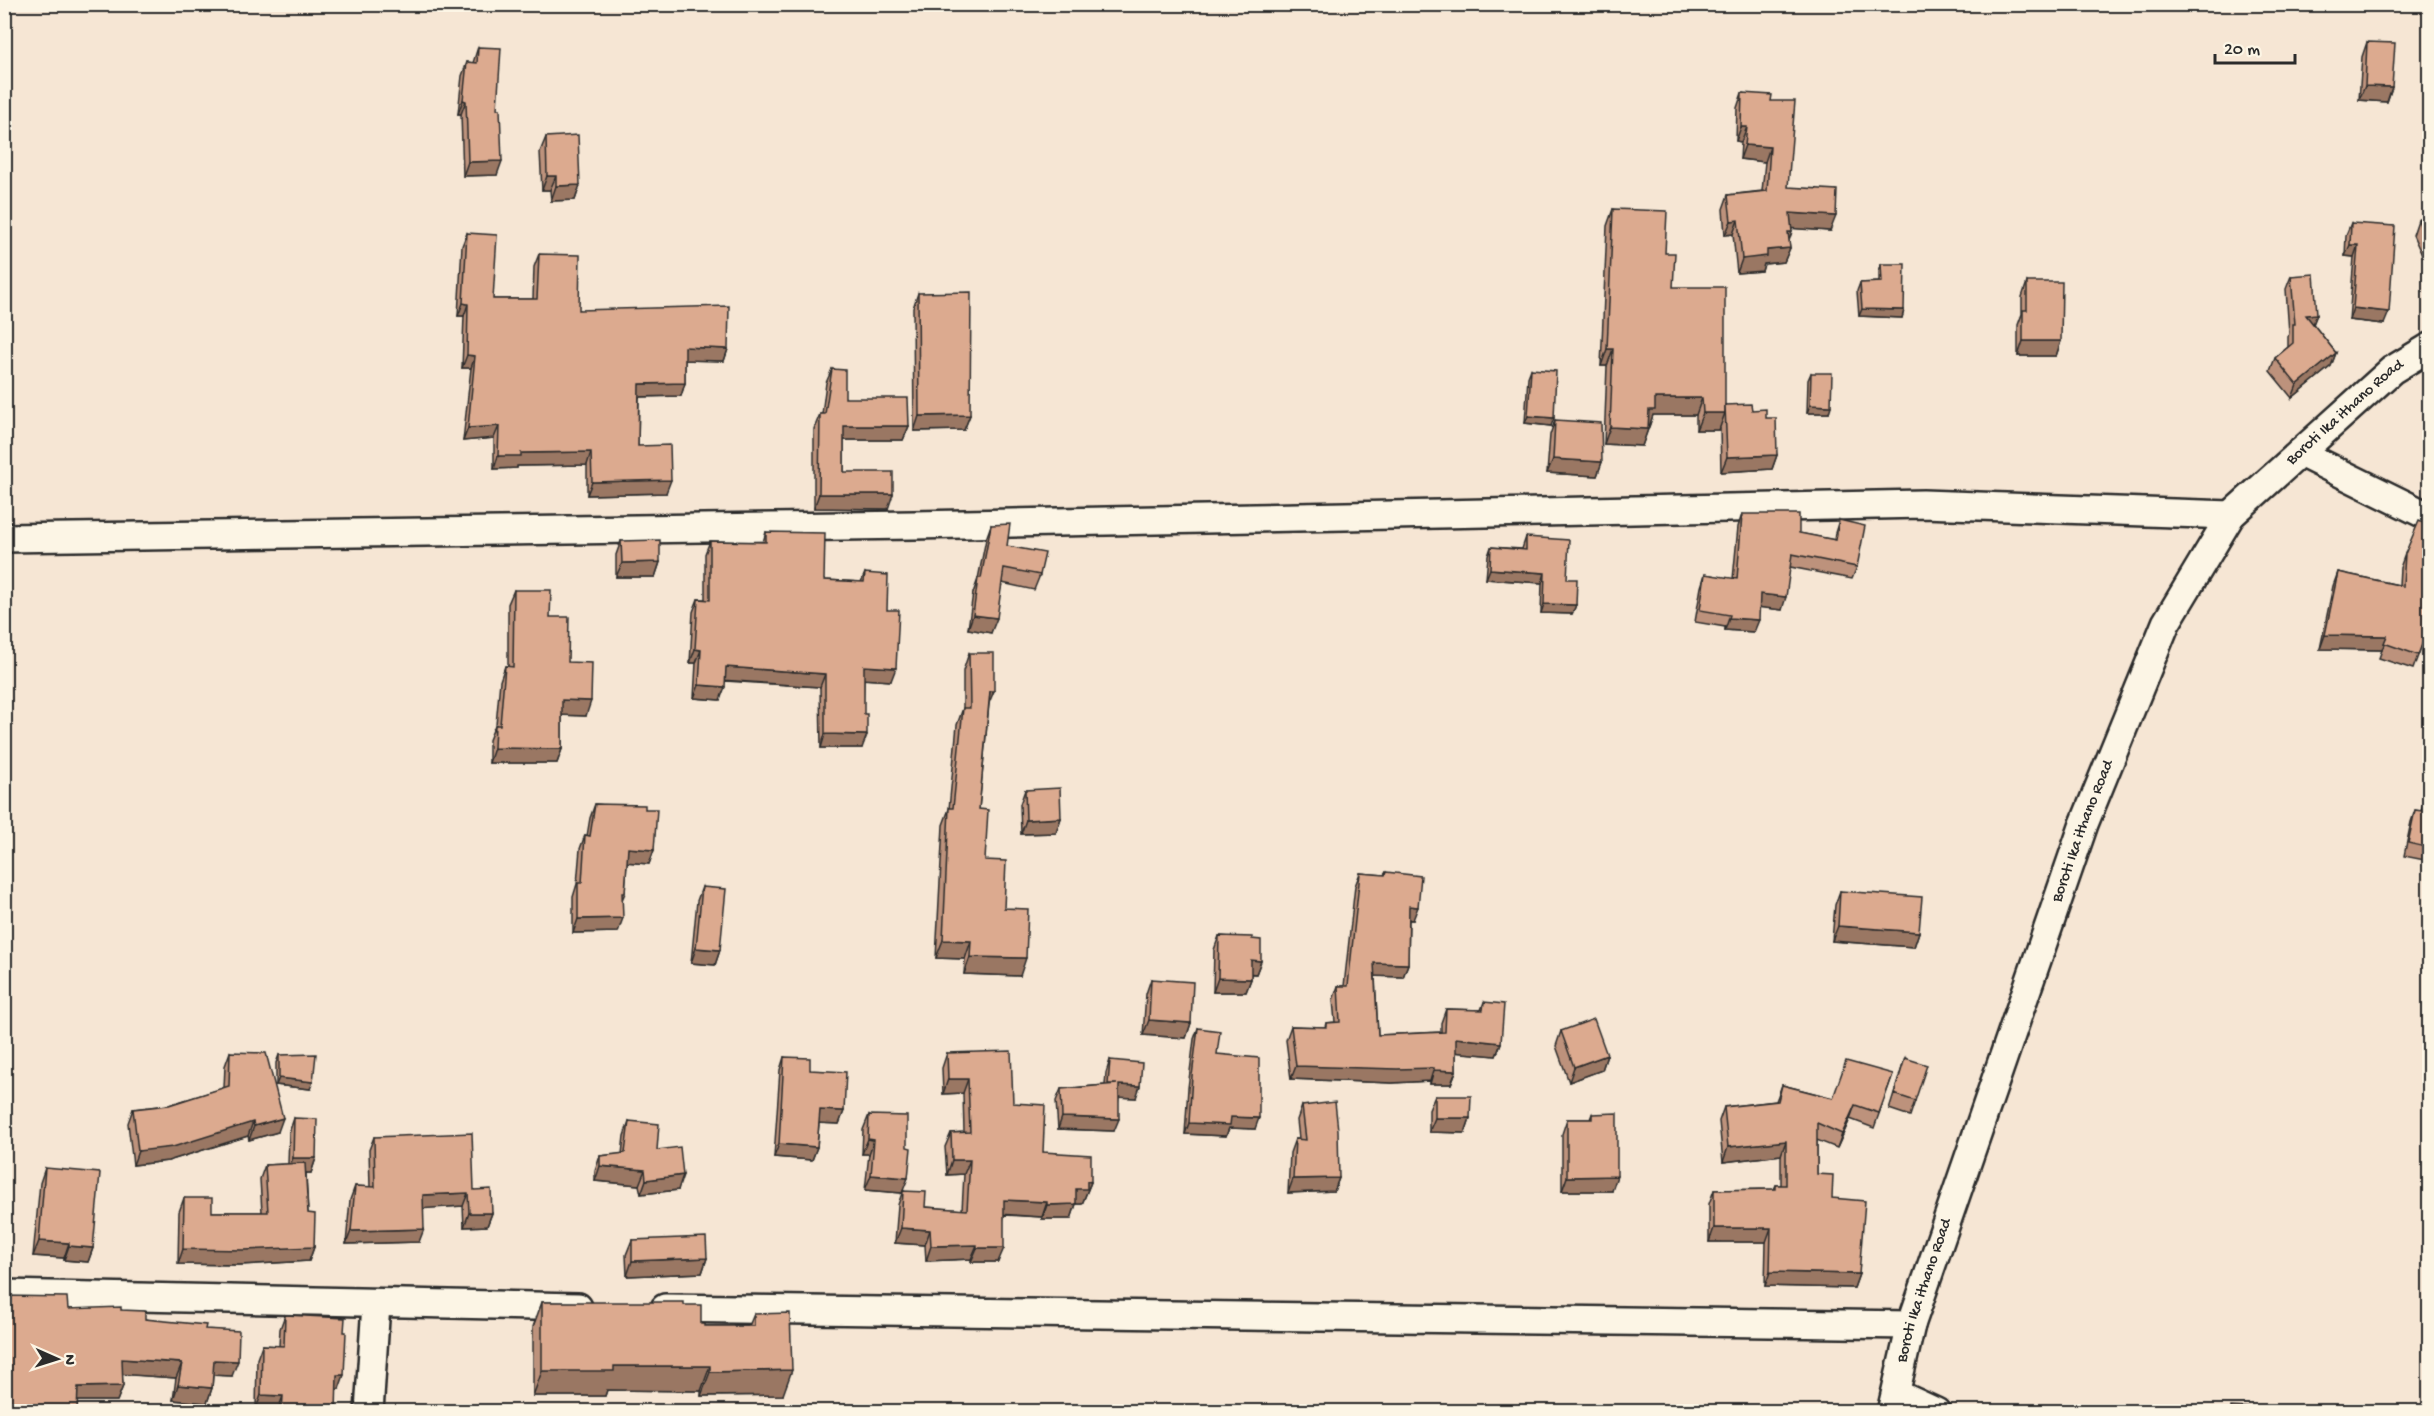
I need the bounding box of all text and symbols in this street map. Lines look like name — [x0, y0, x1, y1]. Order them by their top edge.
scale bar — [2215, 27, 2294, 65]
text: 20 m — [2224, 40, 2260, 61]
street label: Boroti Ika ithano Road — [2282, 355, 2409, 470]
street label: Boroti Ika ithano Road — [2048, 756, 2119, 906]
street label: Boroti Ika ithano Road — [1893, 1215, 1957, 1365]
north arrow — [27, 1329, 87, 1389]
text: N — [59, 1354, 78, 1366]

